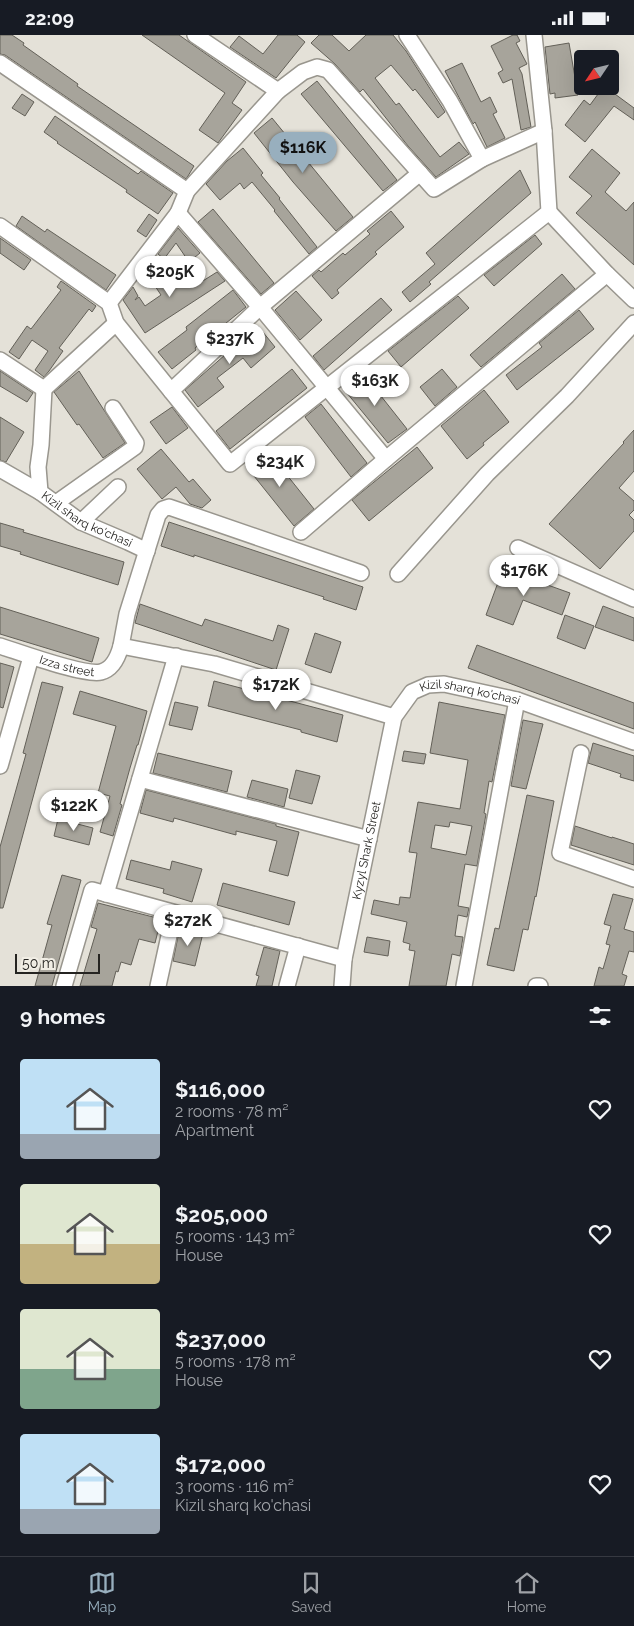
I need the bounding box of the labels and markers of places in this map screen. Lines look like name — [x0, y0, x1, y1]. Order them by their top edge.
pin: $116K — [268, 131, 338, 174]
pin: $205K — [135, 255, 205, 298]
pin: $237K — [195, 323, 265, 365]
pin: $163K — [340, 365, 410, 407]
pin: $234K — [245, 445, 315, 488]
pin: $176K — [489, 555, 559, 597]
pin: $172K — [241, 669, 311, 711]
pin: $122K — [39, 789, 109, 832]
pin: $272K — [153, 905, 223, 947]

